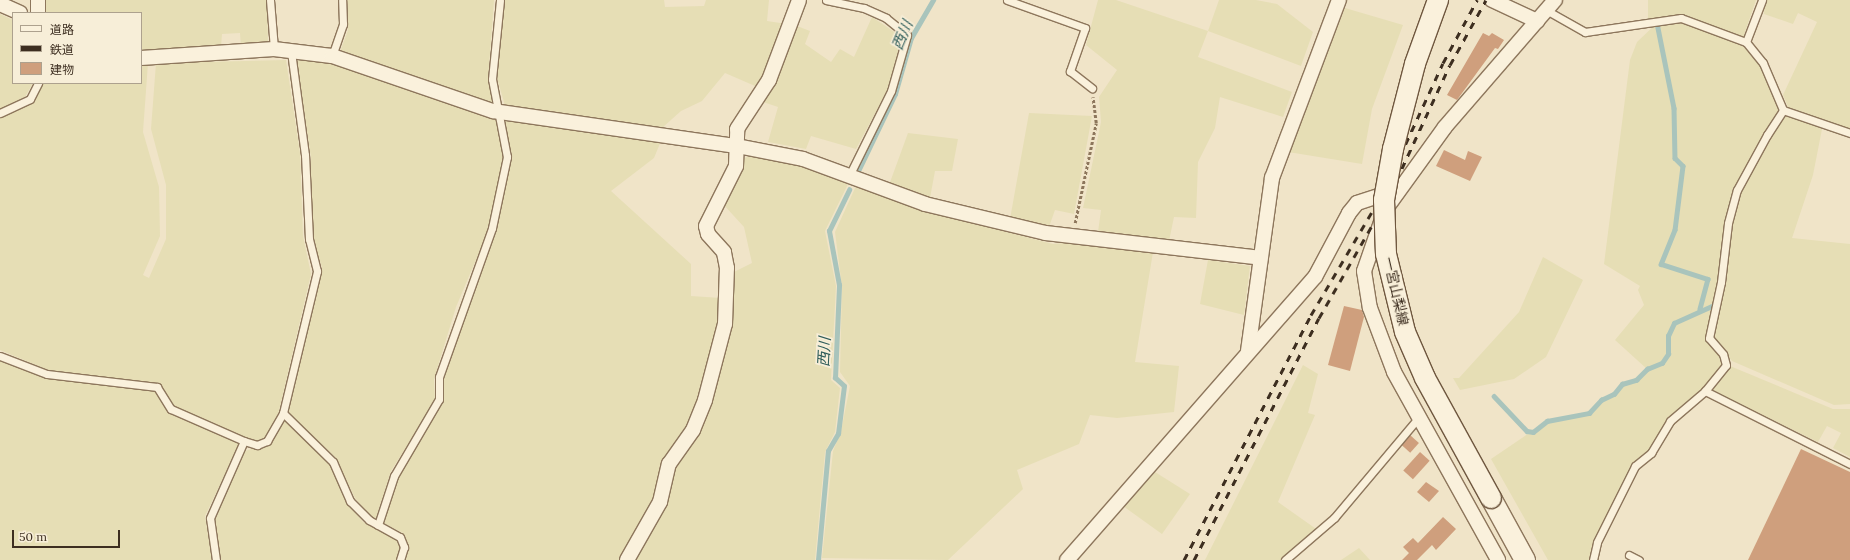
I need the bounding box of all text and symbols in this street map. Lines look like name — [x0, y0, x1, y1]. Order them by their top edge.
legend — [12, 12, 142, 84]
water label: 西川 — [888, 18, 916, 52]
text: 道路 — [50, 22, 74, 37]
text: 鉄道 — [50, 42, 74, 57]
text: 建物 — [50, 62, 74, 77]
street label: 一宮山梨線 — [1380, 255, 1412, 327]
water label: 西川 — [814, 337, 834, 367]
scale bar — [14, 522, 122, 548]
text: 50 m — [19, 529, 47, 544]

